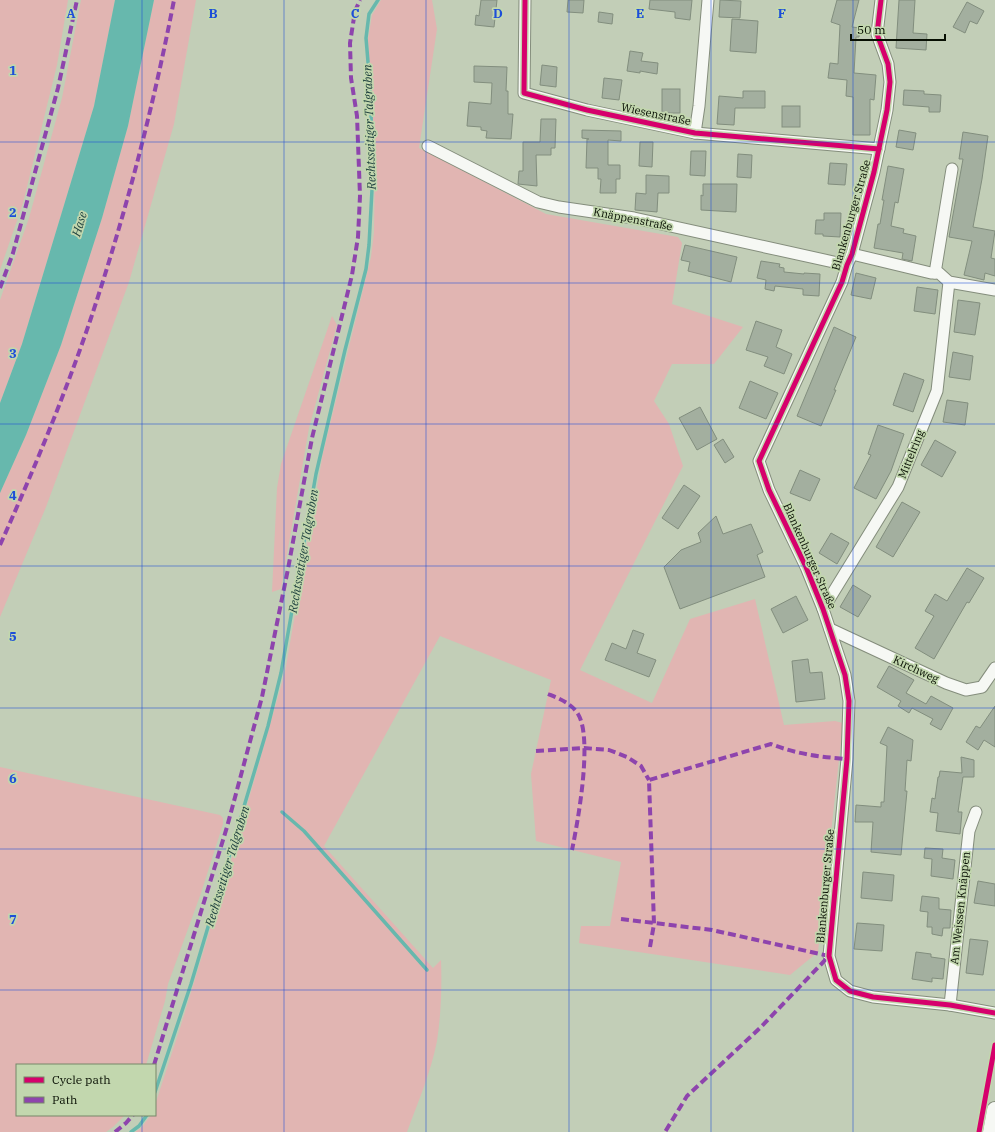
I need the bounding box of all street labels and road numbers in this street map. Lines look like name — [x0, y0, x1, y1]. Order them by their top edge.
street label: Wiesenstraße — [620, 100, 692, 128]
street label: Blankenburger Straße — [828, 158, 874, 272]
street label: Knäppenstraße — [592, 204, 674, 234]
street label: Mittelring — [895, 428, 927, 480]
street label: Blankenburger Straße — [780, 501, 840, 611]
street label: Kirchweg — [891, 652, 941, 686]
street label: Blankenburger Straße — [813, 828, 837, 944]
street label: Am Weissen Knäppen — [947, 851, 973, 965]

